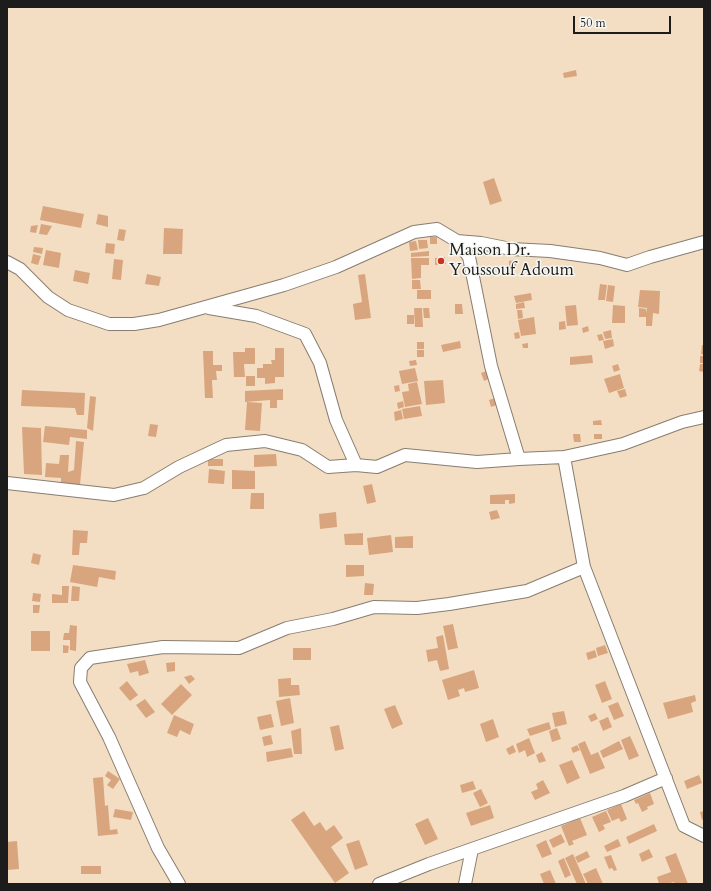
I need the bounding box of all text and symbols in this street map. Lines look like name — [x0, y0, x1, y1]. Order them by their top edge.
scale bar — [575, 8, 673, 34]
text: 50 m — [580, 15, 606, 31]
place label: Maison Dr. Youssouf Adoum — [449, 241, 574, 281]
marker: Maison Dr. Youssouf Adoum — [436, 256, 446, 266]

